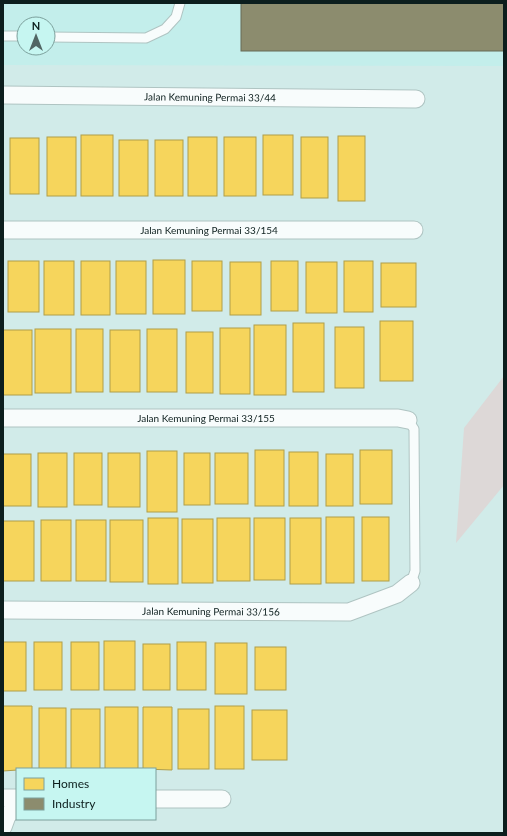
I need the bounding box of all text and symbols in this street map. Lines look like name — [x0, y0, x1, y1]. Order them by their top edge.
north arrow — [16, 16, 56, 56]
text: N — [32, 19, 40, 32]
street label: Jalan Kemuning Permai 33/44 — [144, 90, 276, 104]
street label: Jalan Kemuning Permai 33/154 — [140, 224, 278, 236]
street label: Jalan Kemuning Permai 33/155 — [137, 412, 275, 424]
street label: Jalan Kemuning Permai 33/156 — [142, 605, 280, 618]
legend — [16, 768, 156, 820]
text: Homes — [52, 776, 89, 791]
text: Industry — [52, 796, 96, 811]

